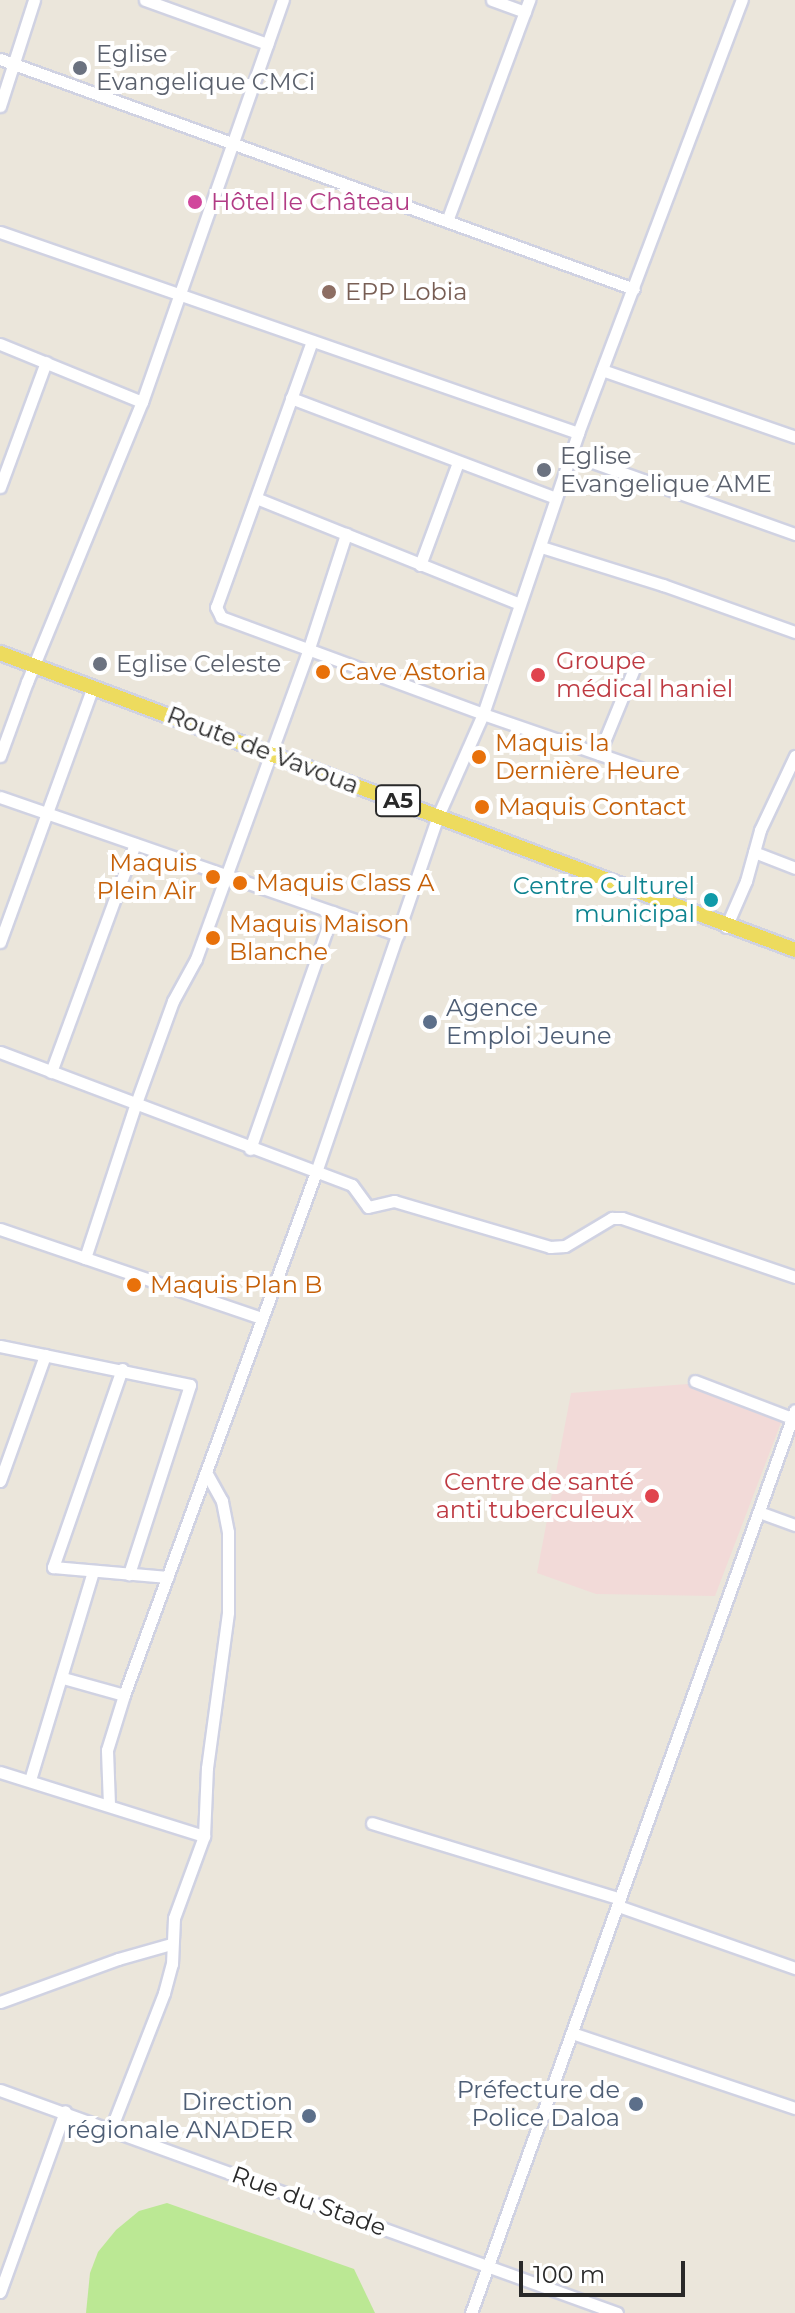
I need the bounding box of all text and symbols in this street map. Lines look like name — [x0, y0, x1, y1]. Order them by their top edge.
place label: Eglise Evangelique CMCi — [96, 40, 315, 96]
marker: Eglise Evangelique CMCi — [71, 59, 89, 77]
place label: Hôtel le Château — [211, 188, 410, 216]
marker: Hôtel le Château — [186, 193, 204, 211]
place label: EPP Lobia — [345, 278, 467, 306]
marker: EPP Lobia — [320, 283, 338, 301]
place label: Eglise Evangelique AME — [560, 442, 772, 498]
marker: Eglise Evangelique AME — [535, 461, 553, 479]
place label: Groupe médical haniel — [556, 647, 733, 703]
place label: Eglise Celeste — [116, 650, 281, 678]
marker: Eglise Celeste — [91, 655, 109, 673]
place label: Cave Astoria — [339, 658, 486, 686]
marker: Cave Astoria — [314, 663, 332, 681]
marker: Groupe médical haniel — [527, 664, 549, 686]
street label: Route de Vavoua — [163, 700, 363, 800]
place label: Maquis la Dernière Heure — [495, 729, 680, 785]
marker: Maquis la Dernière Heure — [470, 748, 488, 766]
road number: A5 — [374, 783, 422, 819]
place label: Maquis Contact — [498, 793, 687, 821]
marker: Maquis Contact — [473, 798, 491, 816]
place label: Maquis Plein Air — [97, 849, 197, 905]
marker: Maquis Plein Air — [204, 868, 222, 886]
place label: Maquis Class A — [256, 869, 434, 897]
place label: Centre Culturel municipal — [513, 872, 695, 928]
marker: Maquis Class A — [231, 874, 249, 892]
marker: Centre Culturel municipal — [702, 891, 720, 909]
place label: Maquis Maison Blanche — [229, 910, 409, 966]
marker: Maquis Maison Blanche — [204, 929, 222, 947]
place label: Agence Emploi Jeune — [446, 994, 611, 1050]
marker: Agence Emploi Jeune — [421, 1013, 439, 1031]
place label: Maquis Plan B — [150, 1271, 322, 1299]
marker: Maquis Plan B — [125, 1276, 143, 1294]
place label: Centre de santé anti tuberculeux — [436, 1468, 634, 1524]
marker: Centre de santé anti tuberculeux — [641, 1485, 663, 1507]
place label: Préfecture de Police Daloa — [457, 2076, 620, 2132]
place label: Direction régionale ANADER — [66, 2088, 293, 2144]
marker: Préfecture de Police Daloa — [627, 2095, 645, 2113]
marker: Direction régionale ANADER — [300, 2107, 318, 2125]
street label: Rue du Stade — [228, 2160, 390, 2242]
scale bar — [523, 2245, 689, 2295]
text: 100 m — [533, 2260, 605, 2289]

